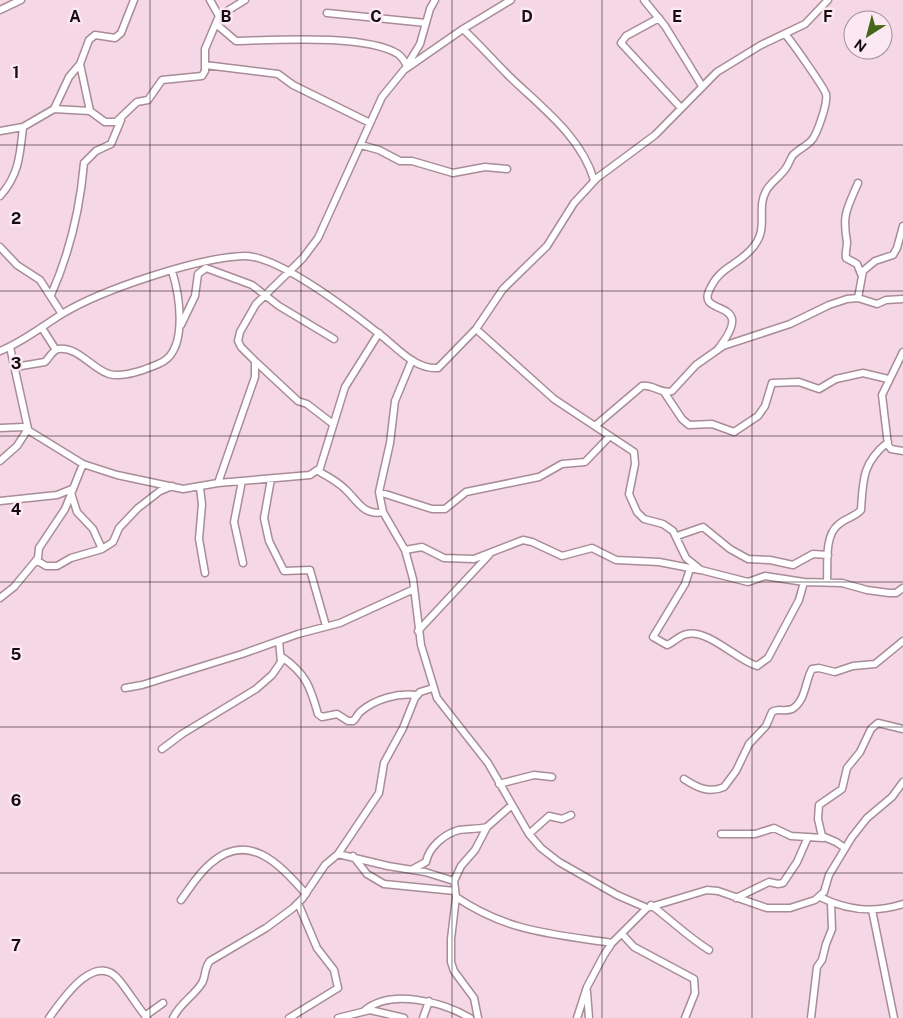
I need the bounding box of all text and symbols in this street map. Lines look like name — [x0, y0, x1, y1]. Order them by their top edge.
text: A — [69, 7, 81, 26]
text: B — [221, 7, 232, 26]
text: C — [370, 7, 382, 26]
text: D — [521, 7, 533, 26]
text: E — [672, 7, 682, 26]
text: F — [823, 7, 833, 26]
north arrow — [843, 10, 893, 60]
text: N — [851, 36, 869, 55]
text: 1 — [13, 63, 19, 82]
text: 2 — [11, 209, 21, 228]
text: 3 — [11, 354, 21, 373]
text: 4 — [11, 500, 22, 519]
text: 5 — [11, 645, 22, 664]
text: 6 — [11, 791, 21, 810]
text: 7 — [11, 936, 21, 955]

